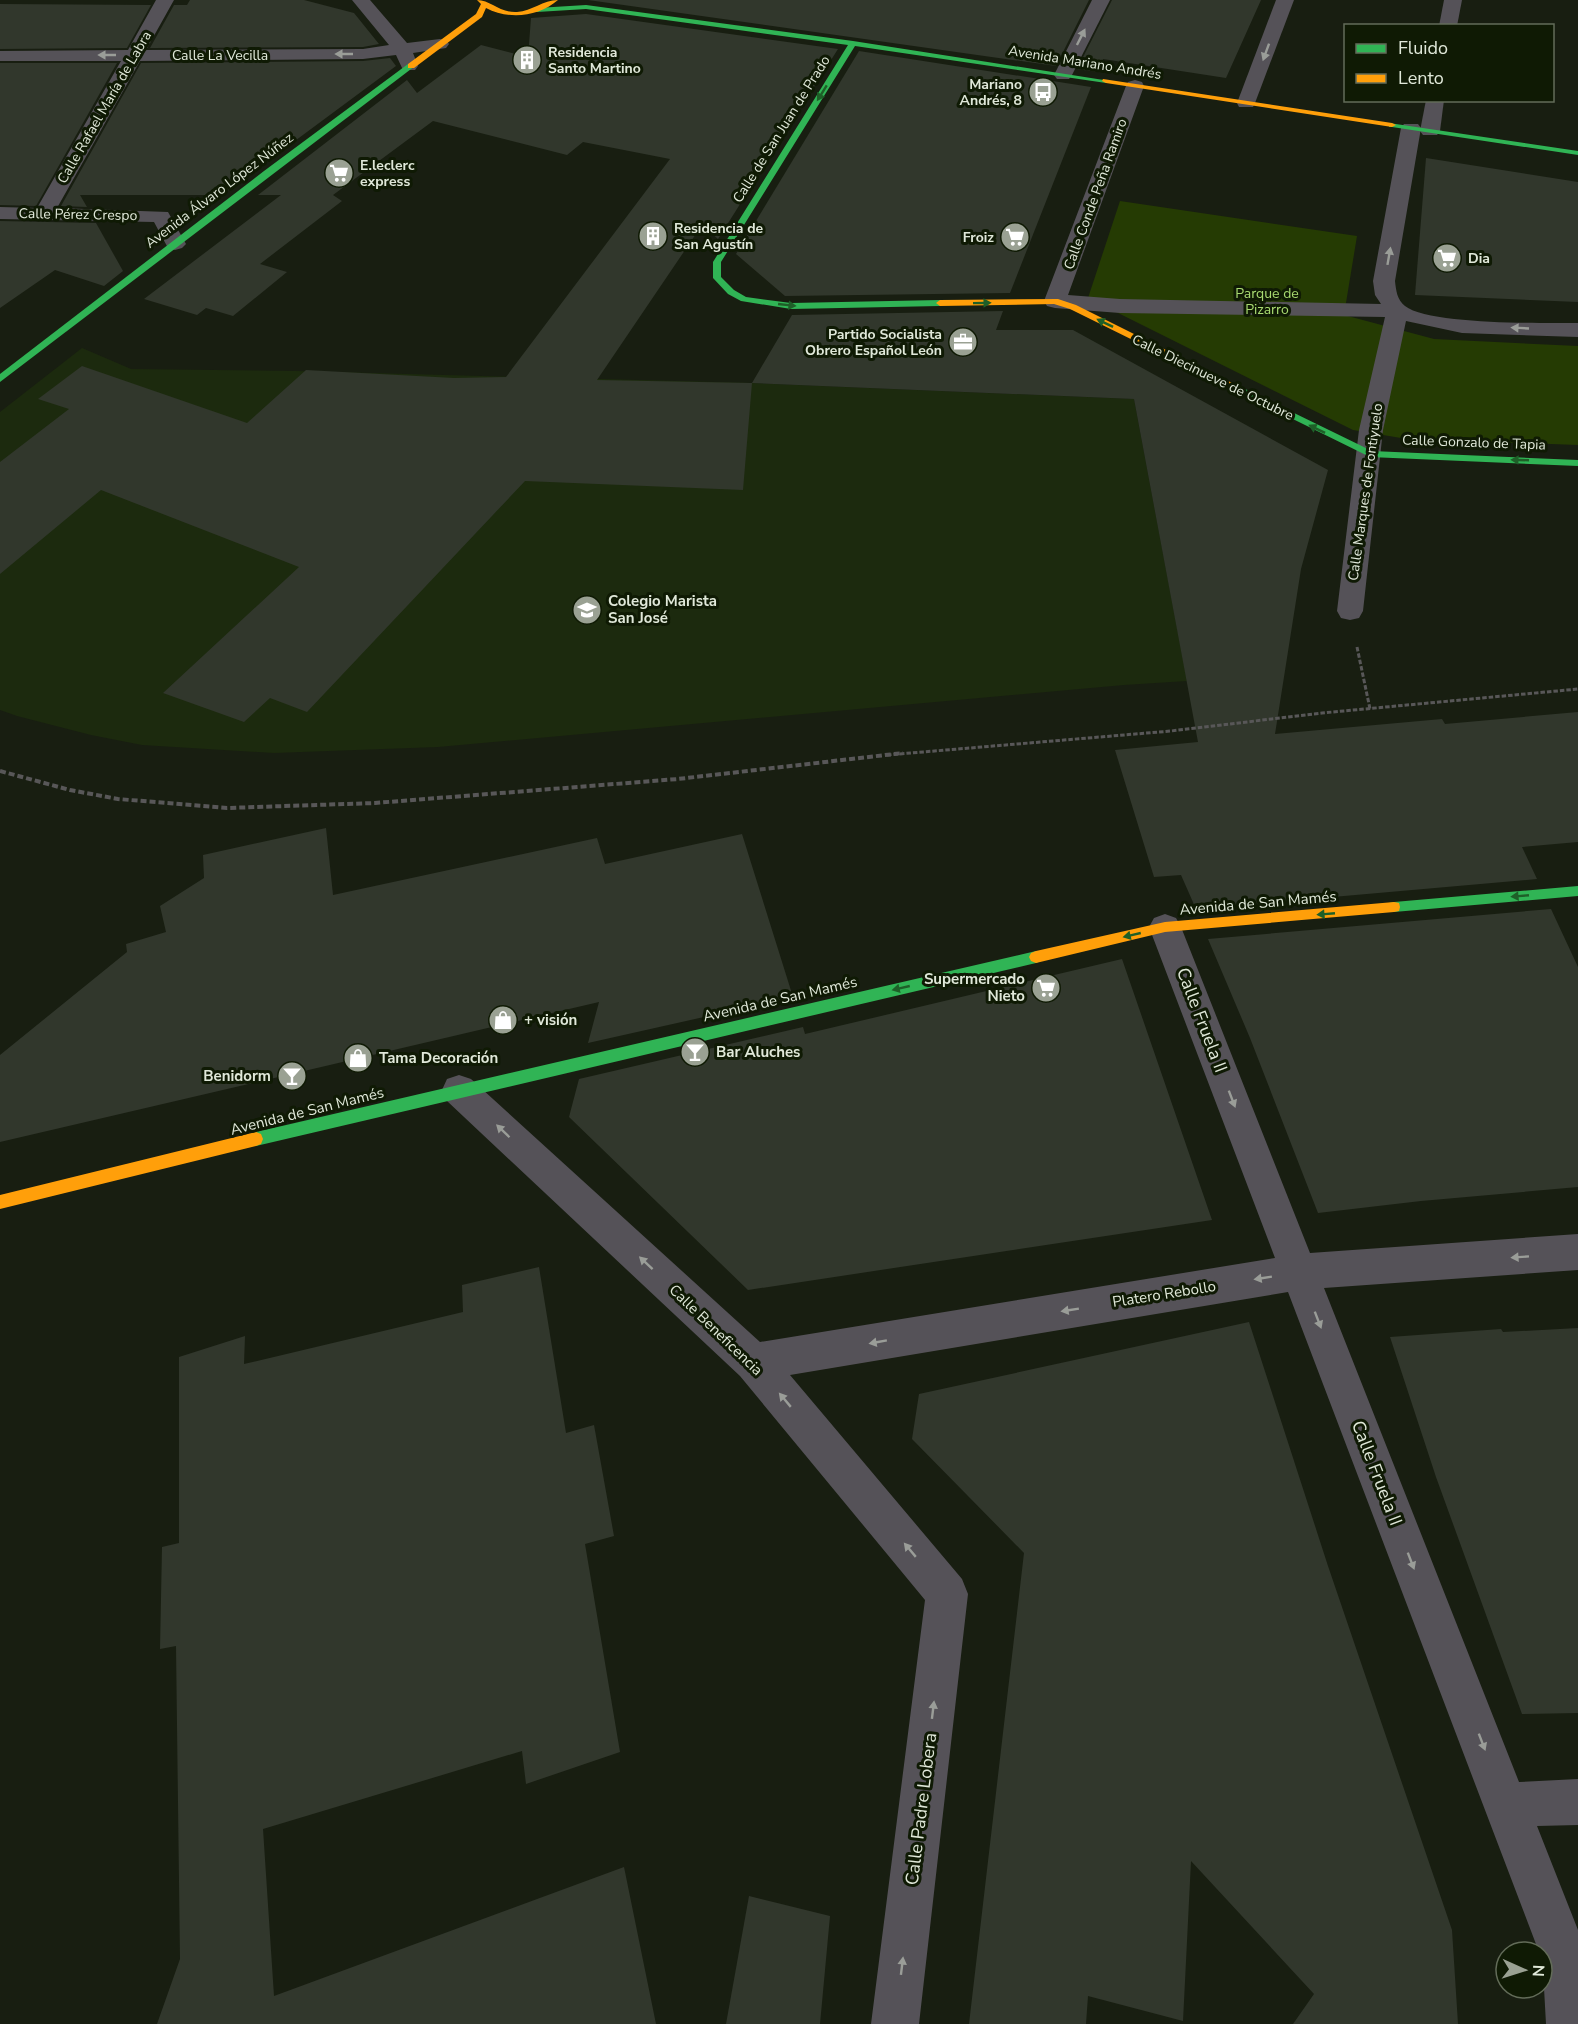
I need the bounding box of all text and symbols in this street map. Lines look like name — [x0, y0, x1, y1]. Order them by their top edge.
legend — [1344, 24, 1554, 102]
street label: Calle Rafael María de Labra — [53, 27, 156, 187]
one-way arrow — [1076, 29, 1086, 46]
text: Fluido — [1398, 36, 1448, 60]
street label: Avenida Mariano Andrés — [1007, 41, 1163, 84]
place label: Residencia Santo Martino — [548, 43, 641, 78]
one-way arrow — [1260, 43, 1270, 61]
building icon: Residencia Santo Martino — [511, 44, 543, 76]
street label: Calle La Vecilla — [172, 46, 268, 65]
one-way arrow — [335, 49, 354, 59]
one-way arrow — [98, 50, 117, 60]
street label: Calle de San Juan de Prado — [728, 52, 835, 206]
text: Lento — [1398, 66, 1444, 90]
place label: Mariano Andrés, 8 — [960, 75, 1022, 110]
bus stop icon: Mariano Andrés, 8 — [1027, 76, 1059, 108]
one-way arrow — [817, 85, 828, 101]
street label: Calle Conde Peña Ramiro — [1059, 116, 1132, 272]
street label: Avenida Álvaro López Núñez — [141, 128, 298, 252]
place label: E.leclerc express — [360, 156, 415, 191]
supermarket icon: E.leclerc express — [323, 157, 355, 189]
street label: Calle Pérez Crespo — [18, 204, 138, 225]
place label: Residencia de San Agustín — [674, 219, 764, 254]
building icon: Residencia de San Agustín — [637, 220, 669, 252]
supermarket icon: Froiz — [999, 221, 1031, 253]
place label: Froiz — [963, 228, 994, 247]
supermarket icon: Dia — [1431, 242, 1463, 274]
one-way arrow — [1385, 247, 1394, 266]
place label: Dia — [1468, 249, 1490, 268]
park label: Parque de Pizarro — [1235, 284, 1299, 319]
one-way arrow — [972, 298, 991, 307]
one-way arrow — [778, 300, 797, 310]
one-way arrow — [1096, 319, 1113, 328]
one-way arrow — [1510, 323, 1529, 332]
place label: Partido Socialista Obrero Español León — [805, 325, 942, 360]
office icon: Partido Socialista Obrero Español León — [947, 326, 979, 358]
street label: Calle Diecinueve de Octubre — [1129, 330, 1297, 425]
street label: Calle Marques de Fontiyuelo — [1344, 402, 1387, 582]
one-way arrow — [1308, 424, 1326, 434]
street label: Calle Gonzalo de Tapia — [1402, 430, 1546, 455]
one-way arrow — [1510, 456, 1529, 465]
place label: Colegio Marista San José — [608, 591, 717, 628]
school or university icon: Colegio Marista San José — [571, 594, 603, 626]
street label: Avenida de San Mamés — [1179, 886, 1337, 920]
one-way arrow — [1510, 891, 1529, 901]
one-way arrow — [1316, 909, 1335, 919]
one-way arrow — [1123, 930, 1141, 940]
street label: Calle Fruela II — [1171, 964, 1233, 1076]
place label: Supermercado Nieto — [924, 969, 1025, 1006]
street label: Avenida de San Mamés — [701, 972, 859, 1026]
supermarket icon: Supermercado Nieto — [1030, 972, 1062, 1004]
one-way arrow — [891, 984, 910, 993]
shop icon: + visión — [487, 1004, 519, 1036]
place label: + visión — [524, 1010, 577, 1030]
bar icon: Bar Aluches — [679, 1036, 711, 1068]
shop icon: Tama Decoración — [342, 1042, 374, 1074]
place label: Bar Aluches — [716, 1042, 800, 1062]
place label: Tama Decoración — [379, 1048, 498, 1068]
bar icon: Benidorm — [276, 1060, 308, 1092]
place label: Benidorm — [203, 1066, 271, 1086]
street label: Avenida de San Mamés — [228, 1082, 386, 1140]
one-way arrow — [1228, 1090, 1237, 1108]
one-way arrow — [495, 1124, 510, 1138]
one-way arrow — [1510, 1252, 1529, 1261]
one-way arrow — [639, 1257, 654, 1270]
one-way arrow — [1253, 1273, 1272, 1282]
street label: Platero Rebollo — [1111, 1276, 1217, 1312]
street label: Calle Beneficencia — [665, 1280, 767, 1380]
one-way arrow — [1061, 1305, 1080, 1314]
one-way arrow — [1314, 1311, 1323, 1329]
one-way arrow — [868, 1337, 887, 1346]
one-way arrow — [778, 1392, 791, 1408]
street label: Calle Fruela II — [1346, 1417, 1408, 1529]
one-way arrow — [903, 1542, 916, 1558]
one-way arrow — [1406, 1552, 1416, 1570]
one-way arrow — [928, 1700, 938, 1719]
street label: Calle Padre Lobera — [900, 1731, 942, 1887]
one-way arrow — [1477, 1734, 1487, 1752]
north arrow — [1494, 1940, 1554, 2000]
one-way arrow — [897, 1956, 907, 1975]
text: N — [1527, 1964, 1549, 1977]

